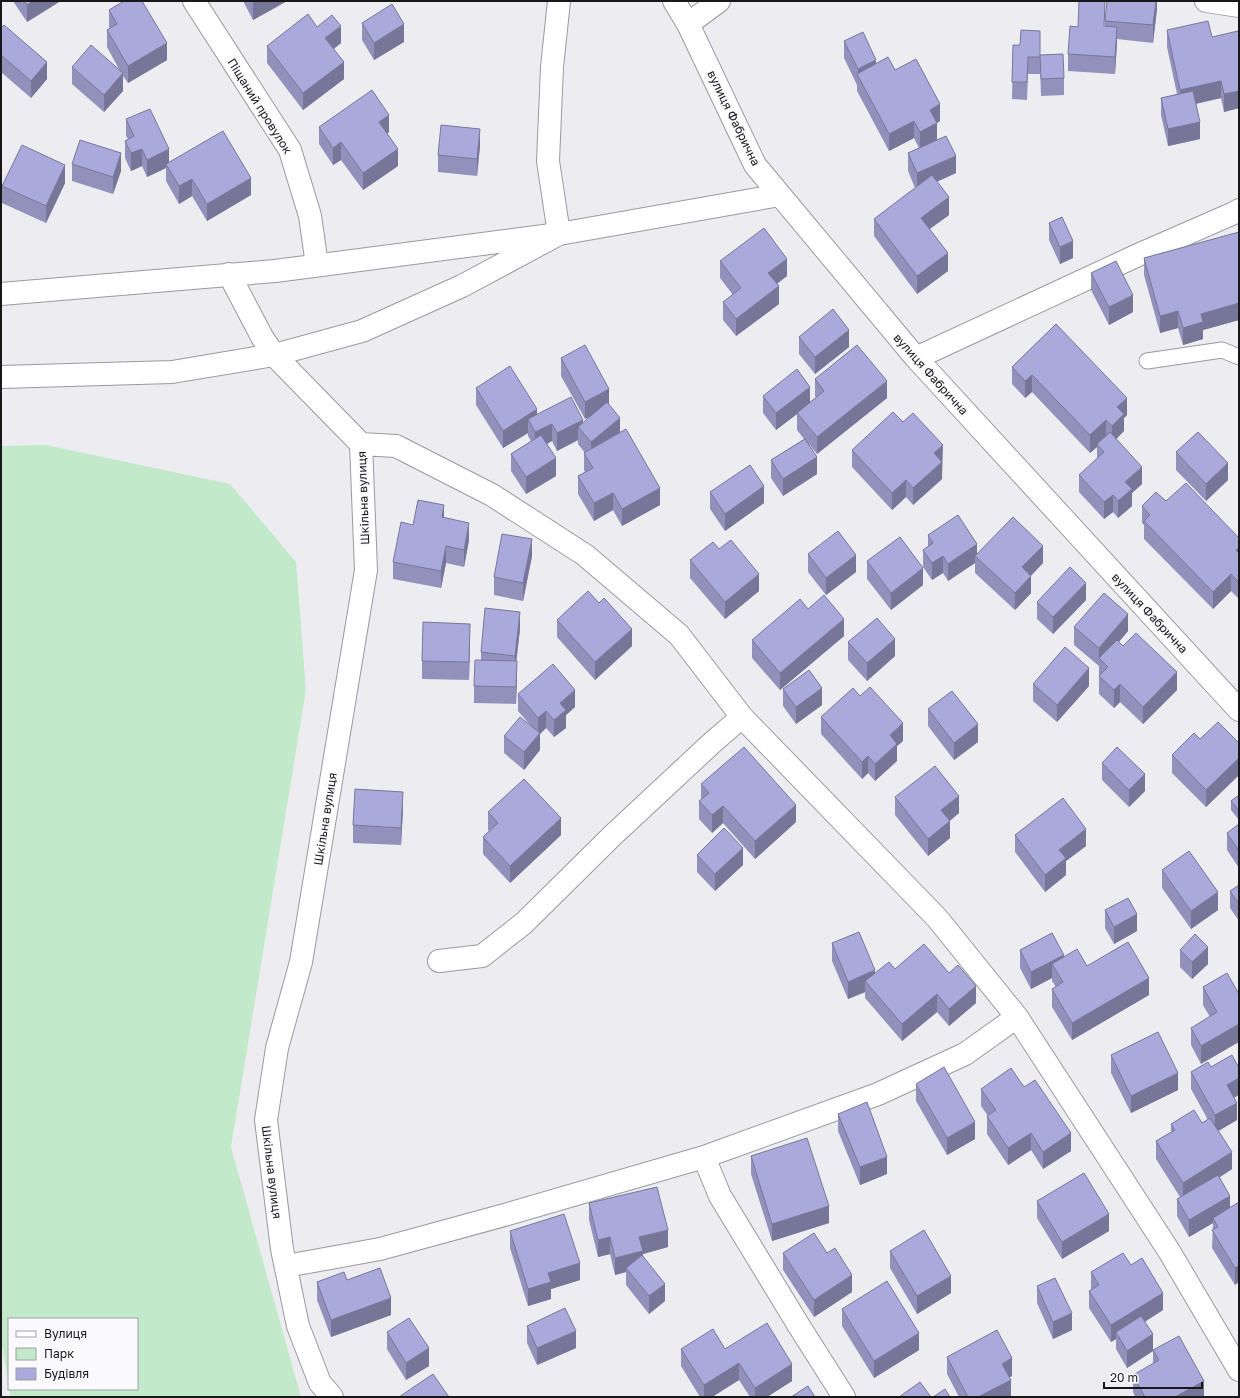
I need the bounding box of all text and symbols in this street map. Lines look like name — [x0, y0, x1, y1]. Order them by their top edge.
street label: Піщаний провулок — [224, 55, 296, 157]
street label: вулиця Фабрична — [704, 68, 764, 168]
street label: вулиця Фабрична — [890, 330, 972, 418]
street label: Шкільна вулиця — [354, 451, 372, 545]
street label: вулиця Фабрична — [1109, 570, 1191, 656]
street label: Шкільна вулиця — [310, 771, 340, 867]
street label: Шкільна вулиця — [259, 1124, 285, 1220]
legend — [8, 1318, 138, 1390]
text: Вулиця — [44, 1326, 87, 1341]
text: Парк — [44, 1346, 74, 1361]
scale bar — [1104, 1364, 1202, 1390]
text: Будівля — [44, 1366, 89, 1381]
text: 20 m — [1110, 1370, 1138, 1385]

